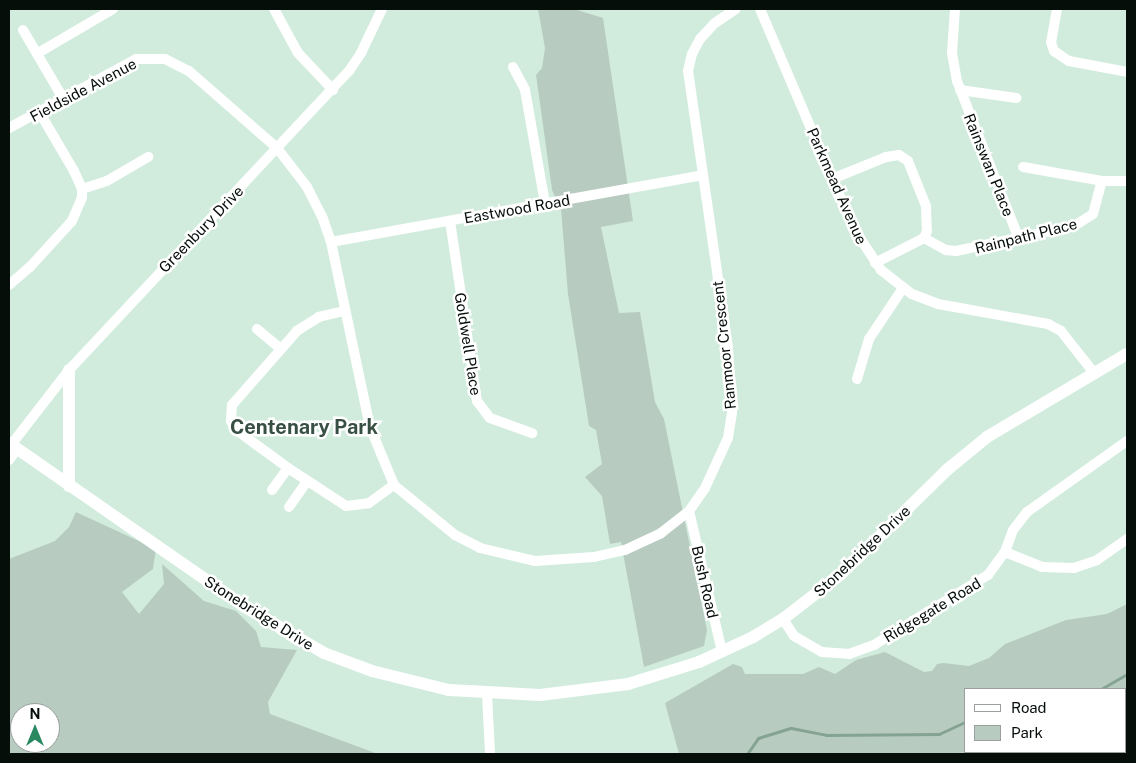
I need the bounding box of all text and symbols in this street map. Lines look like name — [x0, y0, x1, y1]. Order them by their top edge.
street label: Fieldside Avenue — [27, 54, 139, 126]
street label: Rainswan Place — [960, 111, 1018, 219]
street label: Parkmead Avenue — [803, 125, 871, 247]
street label: Greenbury Drive — [155, 182, 247, 276]
street label: Eastwood Road — [463, 191, 571, 227]
street label: Rainpath Place — [973, 215, 1079, 257]
street label: Ranmoor Crescent — [708, 280, 740, 410]
street label: Goldwell Place — [451, 291, 485, 397]
district label: Centenary Park — [230, 415, 378, 439]
street label: Stonebridge Drive — [810, 502, 914, 600]
street label: Bush Road — [688, 544, 722, 620]
street label: Stonebridge Drive — [201, 572, 317, 654]
street label: Ridgegate Road — [880, 574, 984, 646]
legend — [964, 688, 1126, 753]
text: Road — [1011, 699, 1047, 716]
north arrow — [10, 703, 60, 753]
text: N — [30, 706, 40, 722]
text: Park — [1011, 724, 1043, 741]

